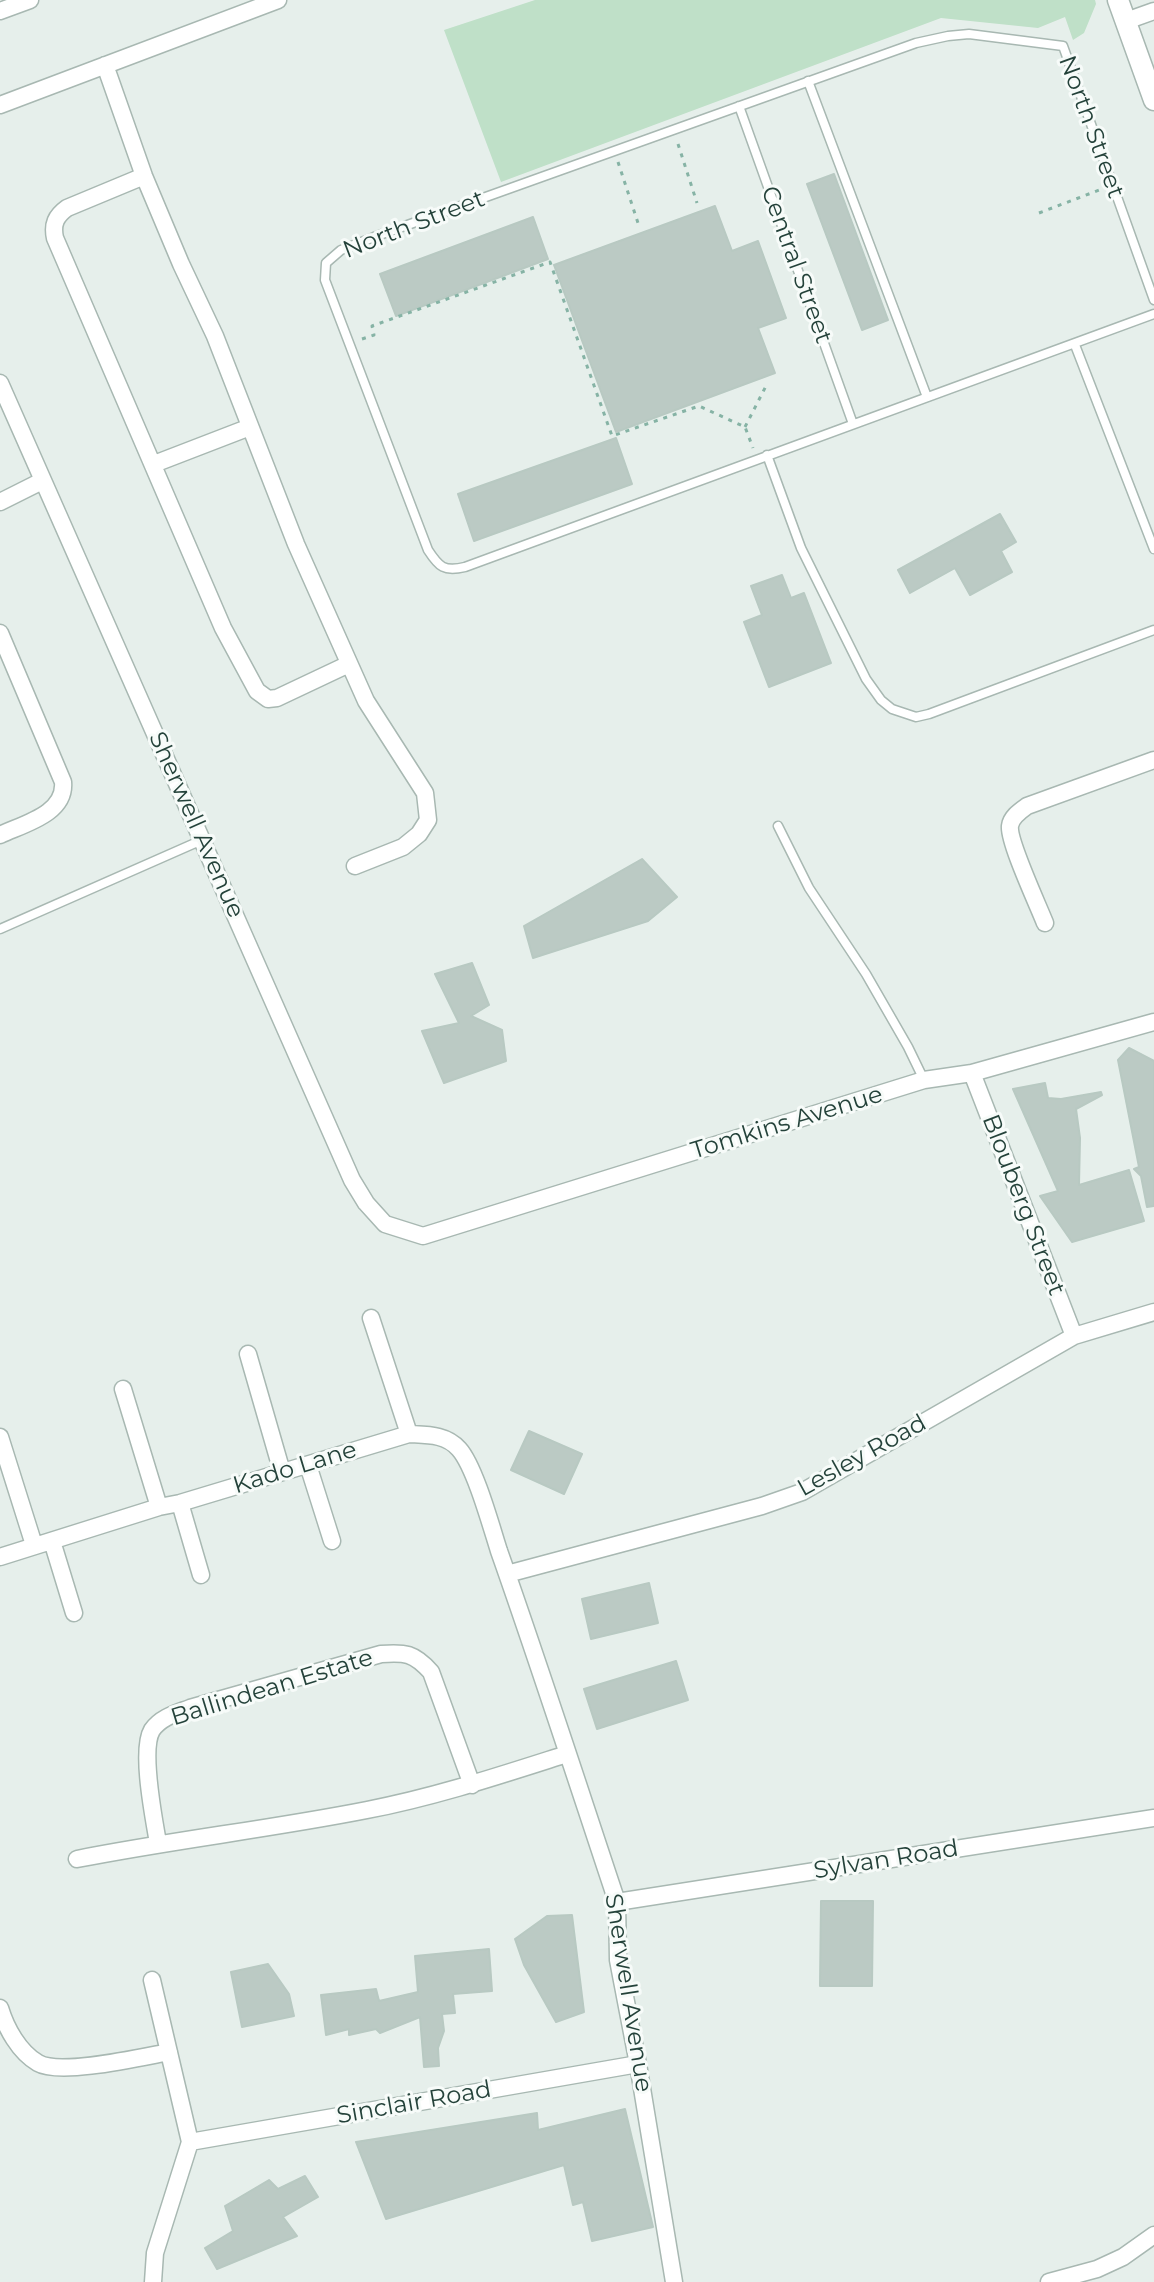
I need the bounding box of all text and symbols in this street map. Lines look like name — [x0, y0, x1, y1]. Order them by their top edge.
street label: North Street — [1052, 52, 1130, 202]
street label: Central Street — [754, 183, 838, 347]
street label: North Street — [339, 185, 489, 265]
street label: Sherwell Avenue — [142, 728, 250, 922]
street label: Tomkins Avenue — [688, 1080, 886, 1166]
street label: Blouberg Street — [975, 1111, 1071, 1299]
street label: Lesley Road — [792, 1409, 932, 1503]
street label: Kado Lane — [230, 1436, 360, 1500]
street label: Ballindean Estate — [168, 1644, 376, 1732]
street label: Sylvan Road — [812, 1834, 960, 1886]
street label: Sherwell Avenue — [598, 1892, 658, 2094]
street label: Sinclair Road — [334, 2075, 494, 2131]

